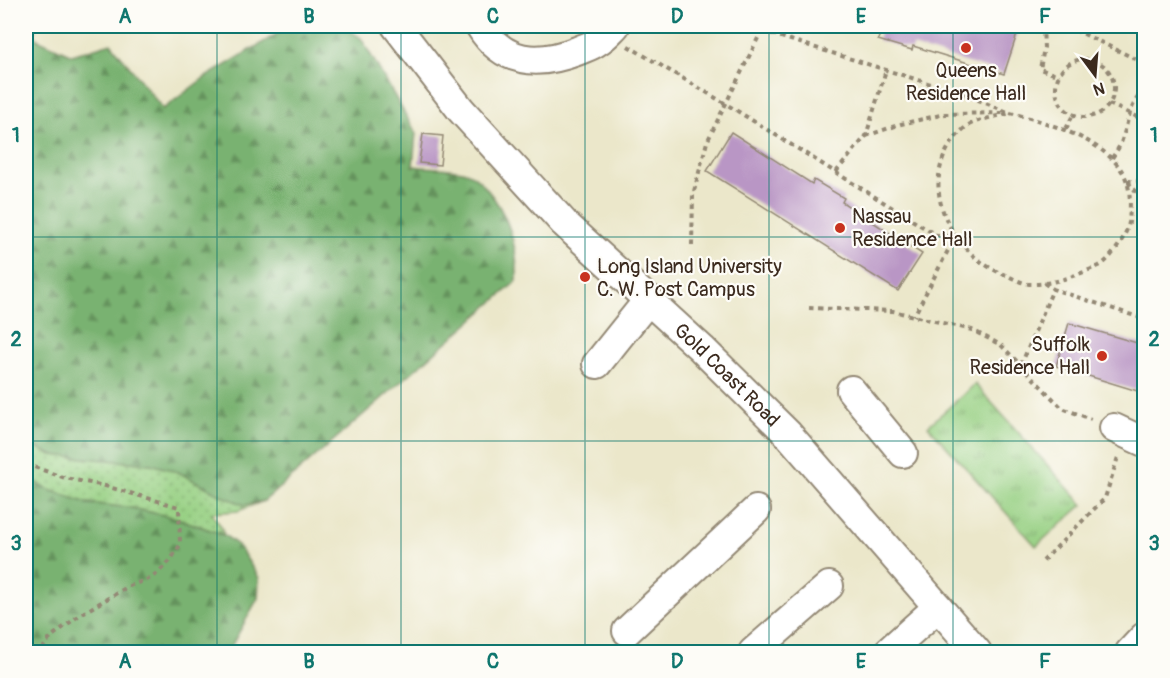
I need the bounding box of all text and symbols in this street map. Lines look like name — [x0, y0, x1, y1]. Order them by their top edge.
text: A — [119, 4, 132, 29]
text: B — [303, 4, 315, 29]
text: C — [487, 4, 499, 29]
text: D — [671, 4, 684, 29]
text: E — [856, 4, 867, 29]
text: F — [1039, 4, 1051, 29]
marker: Queens Residence Hall — [959, 41, 973, 55]
north arrow — [1065, 45, 1125, 105]
place label: Queens Residence Hall — [906, 58, 1026, 106]
text: N — [1091, 77, 1107, 100]
text: 1 — [12, 123, 20, 148]
text: 1 — [1150, 123, 1158, 148]
place label: Nassau Residence Hall — [852, 204, 973, 252]
marker: Nassau Residence Hall — [833, 221, 847, 235]
place label: Long Island University C. W. Post Campus — [597, 254, 782, 302]
marker: Long Island University C. W. Post Campus — [578, 270, 592, 284]
street label: Gold Coast Road — [669, 318, 785, 432]
text: 2 — [10, 327, 22, 352]
text: 2 — [1148, 327, 1160, 352]
place label: Suffolk Residence Hall — [969, 332, 1091, 380]
marker: Suffolk Residence Hall — [1095, 349, 1109, 363]
text: 3 — [10, 531, 22, 556]
text: 3 — [1148, 531, 1160, 556]
text: A — [119, 649, 132, 674]
text: B — [303, 649, 315, 674]
text: C — [487, 649, 499, 674]
text: D — [671, 649, 684, 674]
text: E — [856, 649, 867, 674]
text: F — [1039, 649, 1051, 674]

